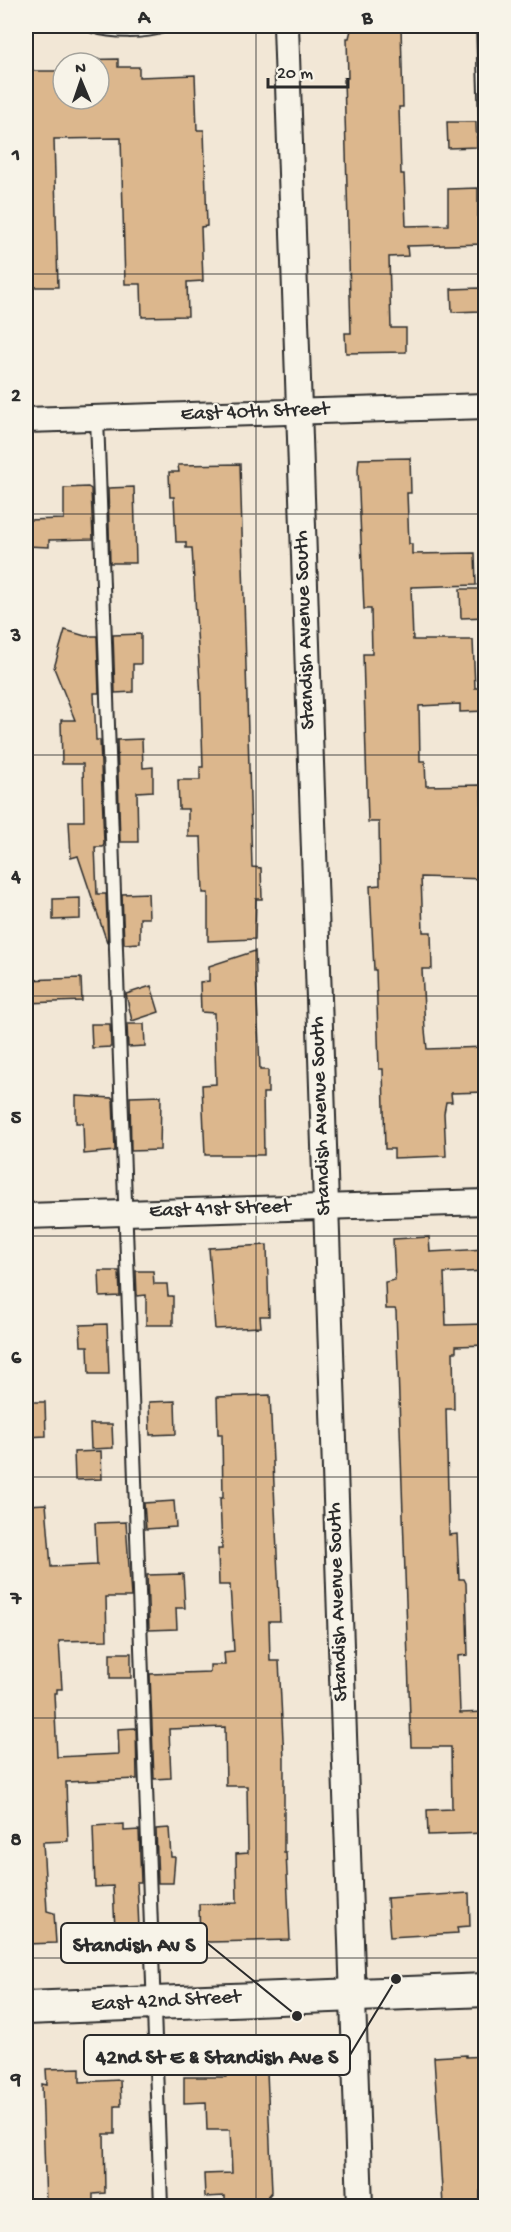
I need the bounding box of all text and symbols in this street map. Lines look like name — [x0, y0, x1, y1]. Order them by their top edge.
text: A — [137, 8, 152, 31]
text: B — [361, 8, 373, 31]
north arrow — [51, 51, 111, 111]
scale bar — [268, 51, 348, 89]
text: N — [75, 60, 87, 79]
text: 20 m — [277, 64, 313, 85]
text: 1 — [11, 145, 20, 168]
text: 2 — [11, 386, 21, 409]
street label: East 40th Street — [180, 398, 332, 428]
street label: Standish Avenue South — [290, 530, 322, 730]
text: 3 — [10, 626, 21, 649]
text: 4 — [10, 867, 21, 890]
street label: Standish Avenue South — [306, 1016, 338, 1216]
text: 5 — [11, 1108, 22, 1131]
street label: East 41st Street — [149, 1195, 294, 1225]
text: 6 — [11, 1348, 22, 1371]
street label: Standish Avenue South — [323, 1502, 355, 1702]
text: 7 — [10, 1589, 23, 1612]
text: 8 — [11, 1830, 22, 1853]
callout: Standish Av S — [61, 1923, 207, 1963]
text: Standish Av S — [73, 1934, 196, 1960]
street label: East 42nd Street — [91, 1985, 244, 2018]
callout: 42nd St E & Standish Ave S — [84, 2035, 350, 2075]
text: 42nd St E & Standish Ave S — [95, 2046, 339, 2072]
text: 9 — [10, 2070, 21, 2093]

